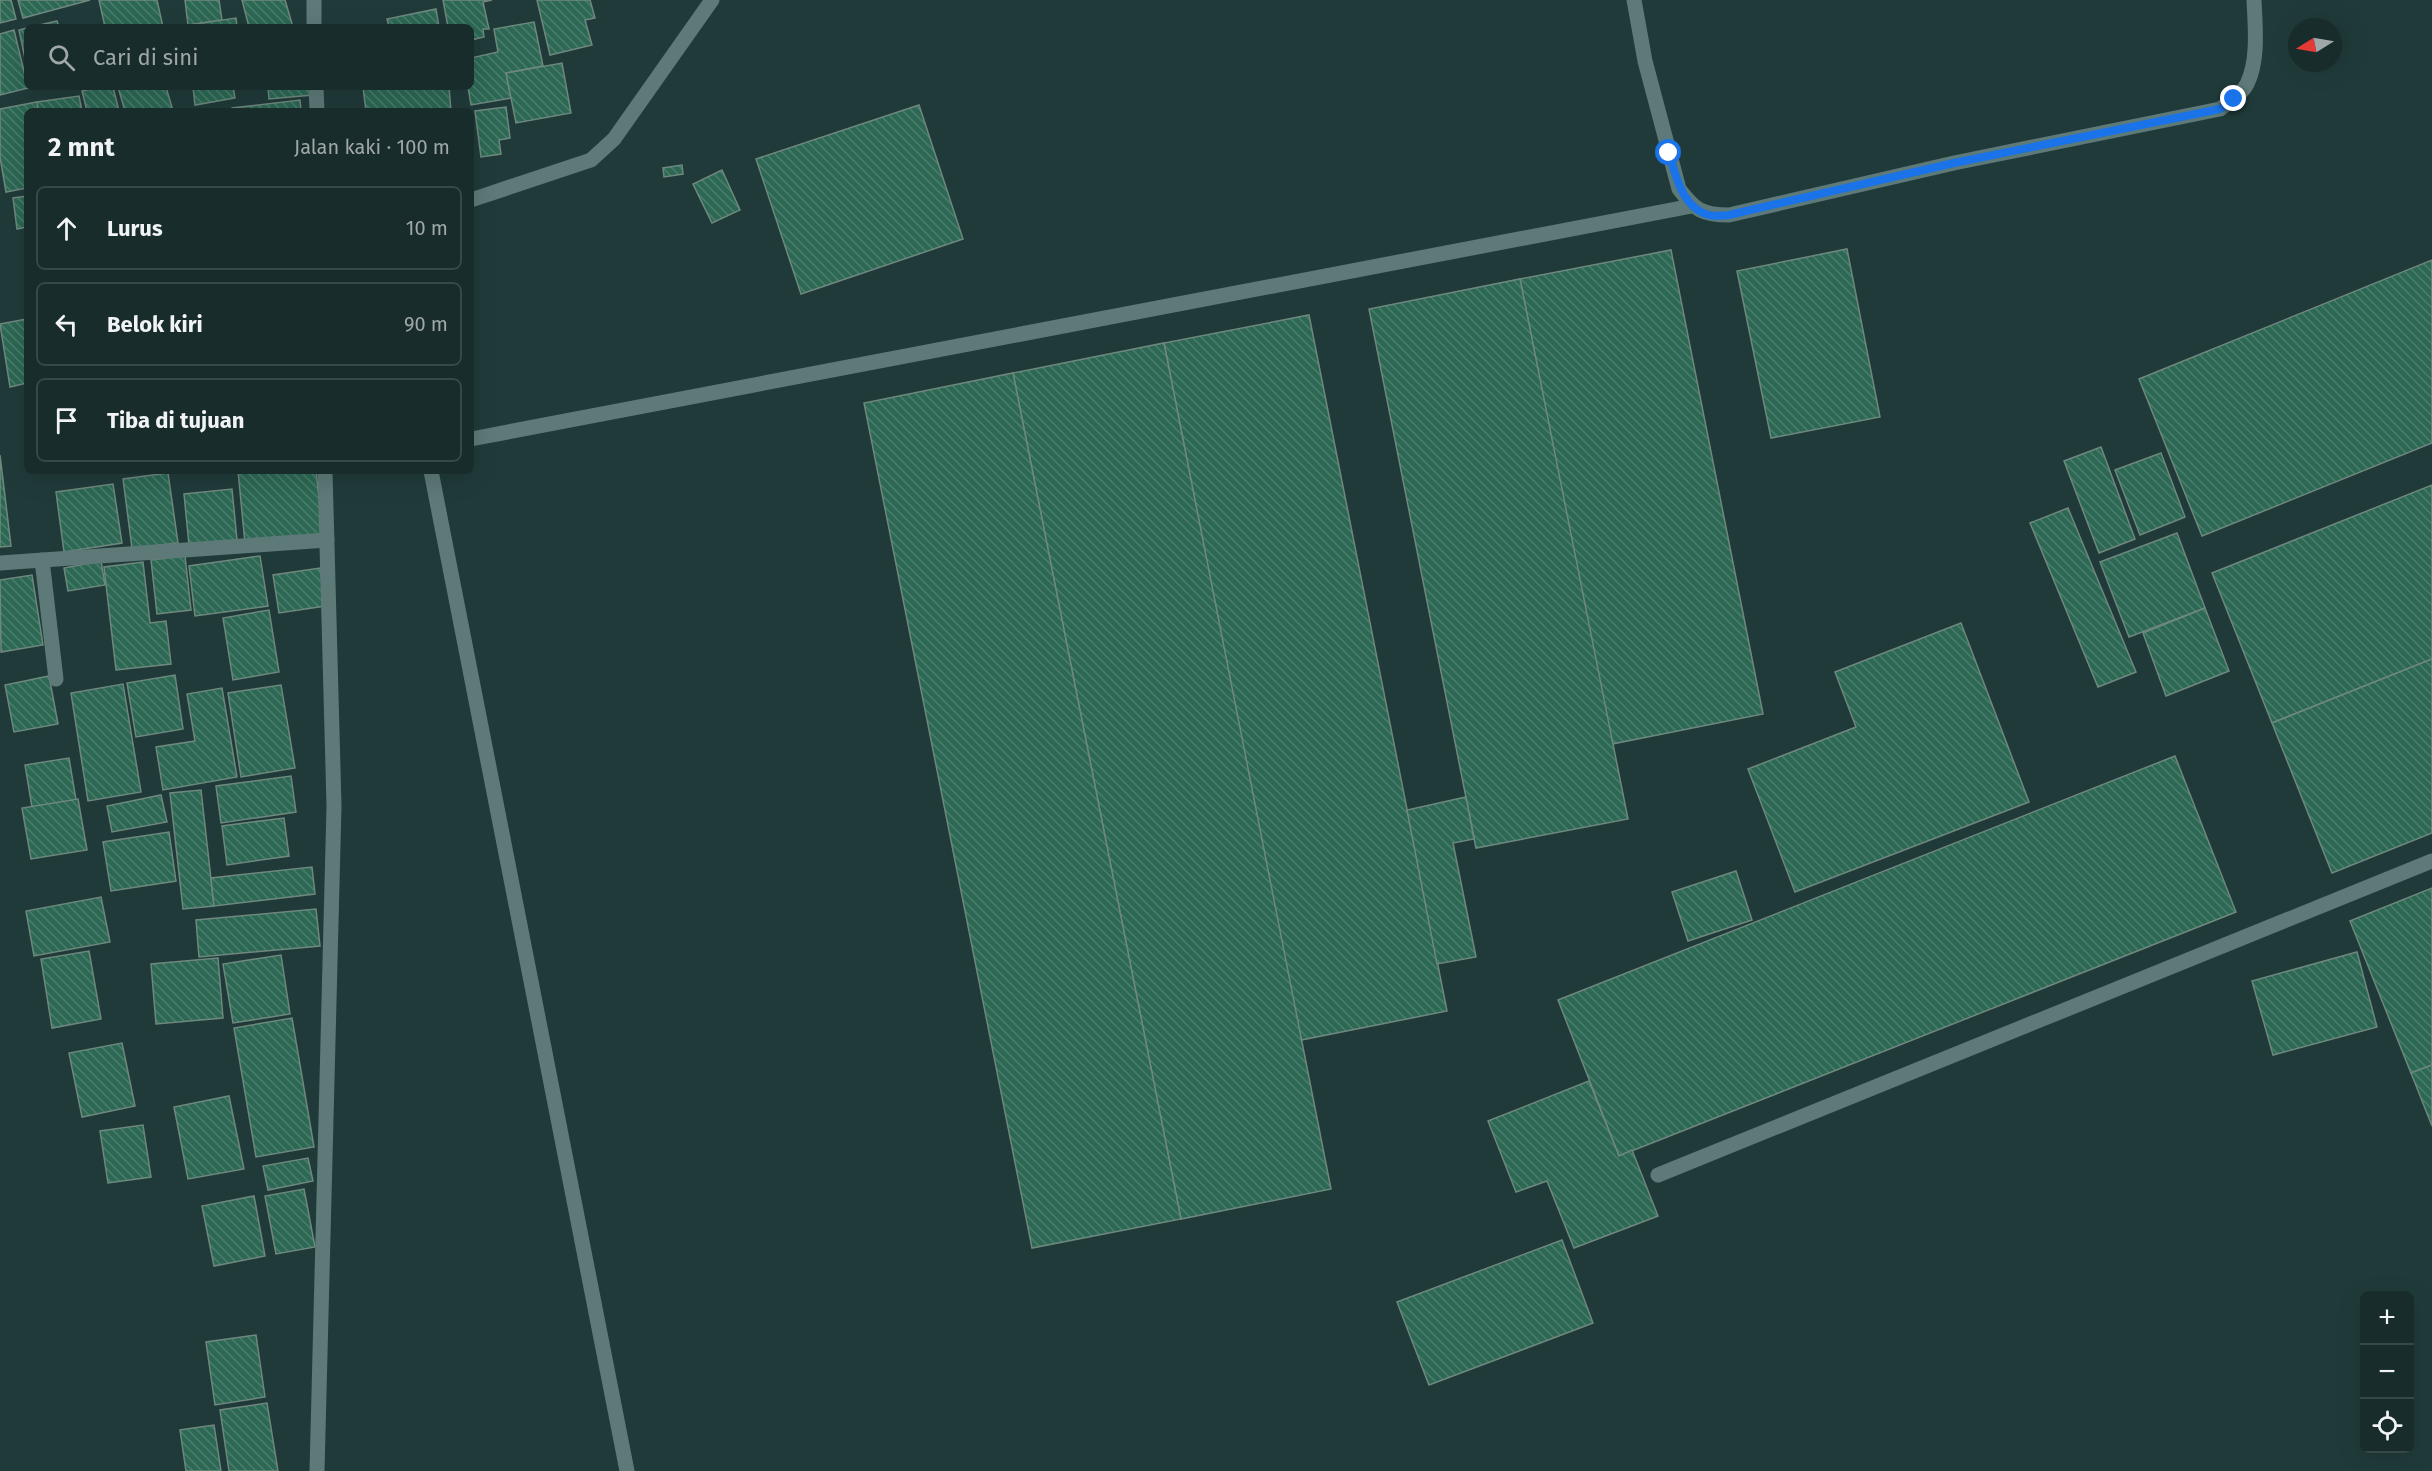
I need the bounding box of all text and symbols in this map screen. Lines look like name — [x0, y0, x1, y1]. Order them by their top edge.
north arrow — [2288, 18, 2342, 72]
search box — [24, 24, 474, 90]
icon: search — [45, 41, 78, 74]
text: Cari di sini — [93, 44, 198, 71]
route end — [2220, 85, 2246, 111]
text: 2 mnt — [48, 132, 115, 163]
text: Jalan kaki · 100 m — [294, 135, 450, 159]
route start — [1655, 139, 1681, 165]
icon: ahead — [50, 212, 83, 245]
text: Lurus — [107, 215, 163, 242]
text: 10 m — [406, 216, 448, 240]
icon: left — [50, 308, 83, 341]
text: Belok kiri — [107, 311, 203, 338]
text: 90 m — [404, 312, 448, 336]
icon: arrive — [50, 404, 83, 437]
text: Tiba di tujuan — [107, 407, 244, 434]
map controls — [2360, 1291, 2414, 1453]
button: + — [2360, 1291, 2414, 1345]
button: − — [2360, 1345, 2414, 1399]
button: locate — [2360, 1399, 2414, 1453]

